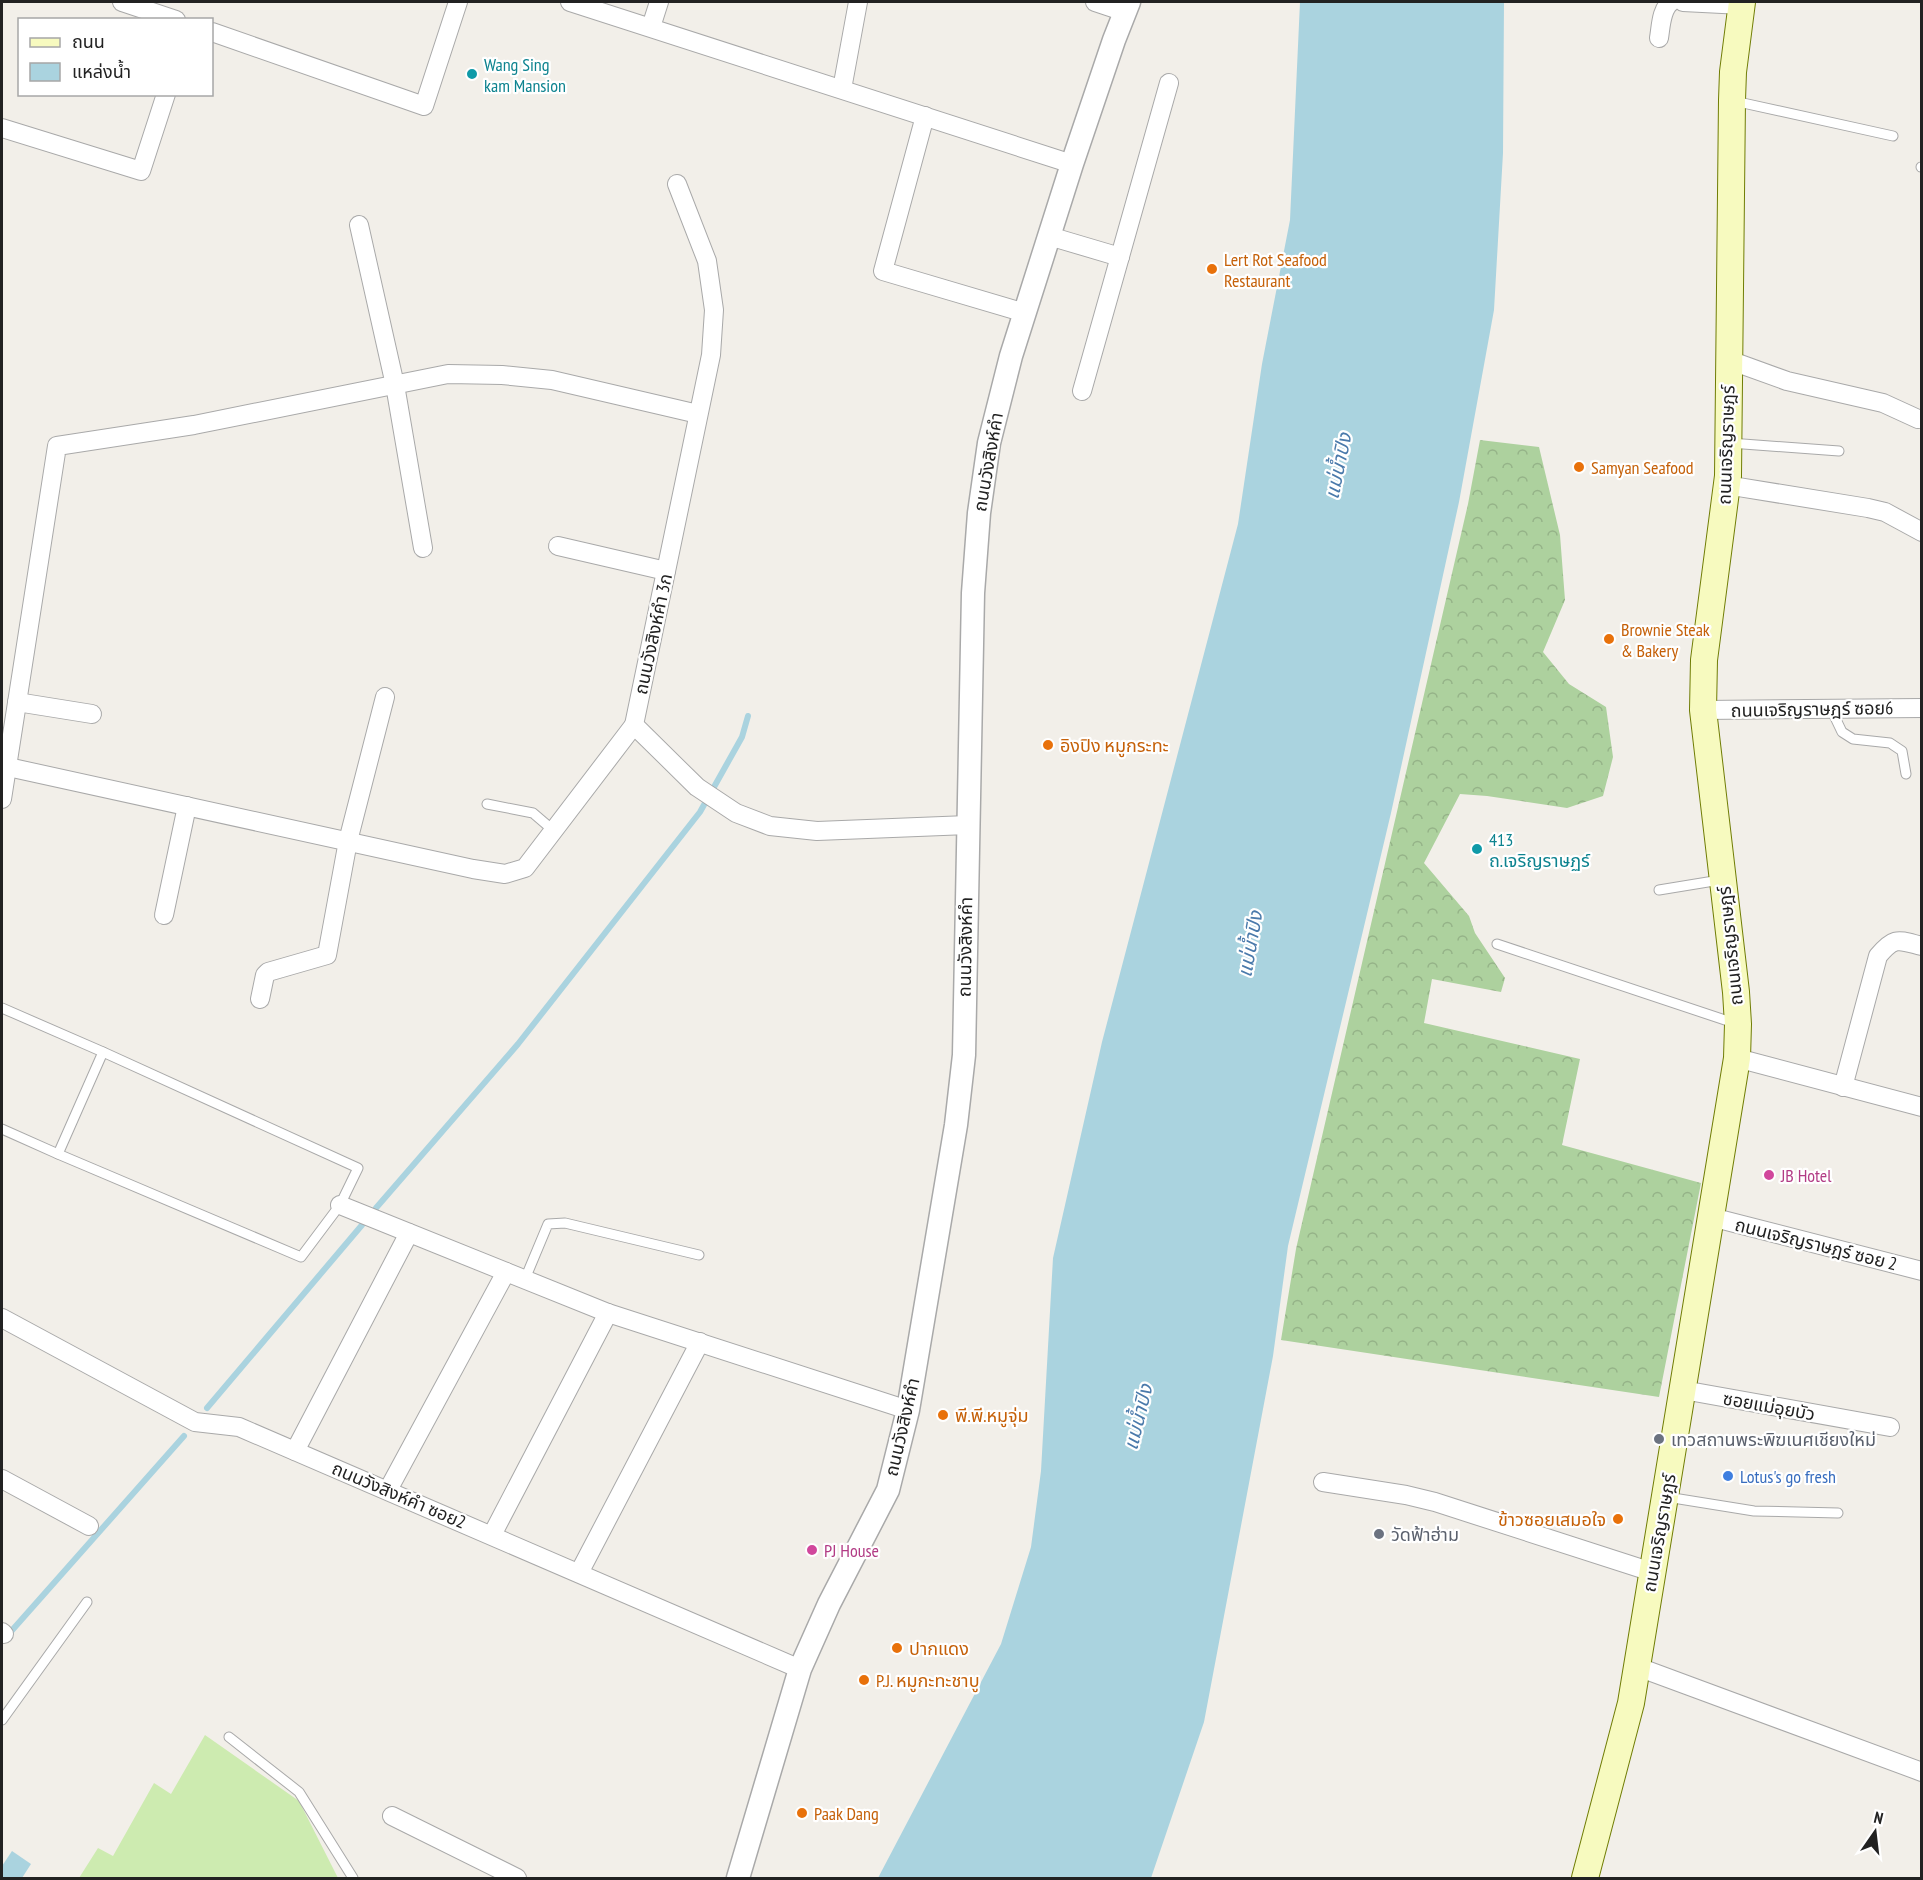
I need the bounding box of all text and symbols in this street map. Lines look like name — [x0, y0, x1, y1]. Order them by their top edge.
legend — [18, 18, 213, 96]
text: ถนน — [72, 30, 105, 53]
place label: Wang Sing kam Mansion — [484, 53, 566, 97]
text: แหล่งน้ำ — [72, 59, 131, 83]
marker: Wang Sing kam Mansion — [465, 67, 479, 81]
place label: Lert Rot Seafood Restaurant — [1224, 248, 1327, 292]
marker: Lert Rot Seafood Restaurant — [1205, 262, 1219, 276]
street label: ถนนเจริญราษฎร์ — [1712, 384, 1740, 505]
street label: ถนนวังสิงห์คำ — [968, 411, 1008, 513]
water label: แม่น้ำปิง — [1317, 429, 1358, 501]
place label: Samyan Seafood — [1591, 456, 1693, 479]
marker: Samyan Seafood — [1572, 460, 1586, 474]
street label: ถนนวังสิงห์คำ 3ก — [629, 571, 677, 697]
place label: Brownie Steak & Bakery — [1621, 618, 1710, 662]
marker: Brownie Steak & Bakery — [1602, 632, 1616, 646]
street label: ถนนเจริญราษฎร์ ซอย6 — [1730, 696, 1894, 722]
place label: อิงปิง หมูกระทะ — [1060, 734, 1169, 758]
marker: อิงปิง หมูกระทะ — [1041, 738, 1055, 752]
place label: 413 ถ.เจริญราษฏร์ — [1489, 828, 1591, 872]
marker: 413 ถ.เจริญราษฏร์ — [1470, 842, 1484, 856]
street label: ถนนเจริญราษฎร์ — [1712, 884, 1748, 1007]
street label: ถนนวังสิงห์คำ — [953, 897, 977, 997]
water label: แม่น้ำปิง — [1230, 907, 1269, 979]
place label: JB Hotel — [1780, 1164, 1832, 1187]
marker: JB Hotel — [1762, 1168, 1776, 1182]
street label: ถนนเจริญราษฎร์ ซอย 2 — [1732, 1213, 1900, 1275]
street label: ถนนวังสิงห์คำ — [880, 1376, 924, 1478]
water label: แม่น้ำปิง — [1116, 1380, 1159, 1453]
street label: ซอยแม่อุยบัว — [1721, 1387, 1817, 1425]
place label: พี.พี.หมูจุ่ม — [955, 1404, 1029, 1428]
marker: พี.พี.หมูจุ่ม — [936, 1408, 950, 1422]
place label: เทวสถานพระพิฆเนศเชียงใหม่ — [1671, 1428, 1876, 1451]
marker: เทวสถานพระพิฆเนศเชียงใหม่ — [1652, 1432, 1666, 1446]
street label: ถนนวังสิงห์คำ ซอย2 — [329, 1456, 469, 1534]
place label: Lotus's go fresh — [1740, 1465, 1836, 1488]
marker: Lotus's go fresh — [1721, 1469, 1735, 1483]
street label: ถนนเจริญราษฎร์ — [1637, 1471, 1681, 1594]
place label: ข้าวซอยเสมอใจ — [1498, 1508, 1606, 1531]
marker: ข้าวซอยเสมอใจ — [1611, 1512, 1625, 1526]
place label: วัดฟ้าฮ่าม — [1391, 1523, 1459, 1546]
marker: วัดฟ้าฮ่าม — [1372, 1527, 1386, 1541]
place label: PJ House — [824, 1539, 879, 1562]
marker: PJ House — [805, 1543, 819, 1557]
place label: ปากแดง — [909, 1637, 969, 1660]
marker: ปากแดง — [890, 1641, 904, 1655]
place label: P.J. หมูกะทะชาบู — [876, 1669, 980, 1693]
marker: P.J. หมูกะทะชาบู — [857, 1673, 871, 1687]
place label: Paak Dang — [814, 1802, 879, 1825]
north arrow — [1845, 1802, 1905, 1862]
marker: Paak Dang — [795, 1806, 809, 1820]
text: N — [1872, 1807, 1885, 1828]

